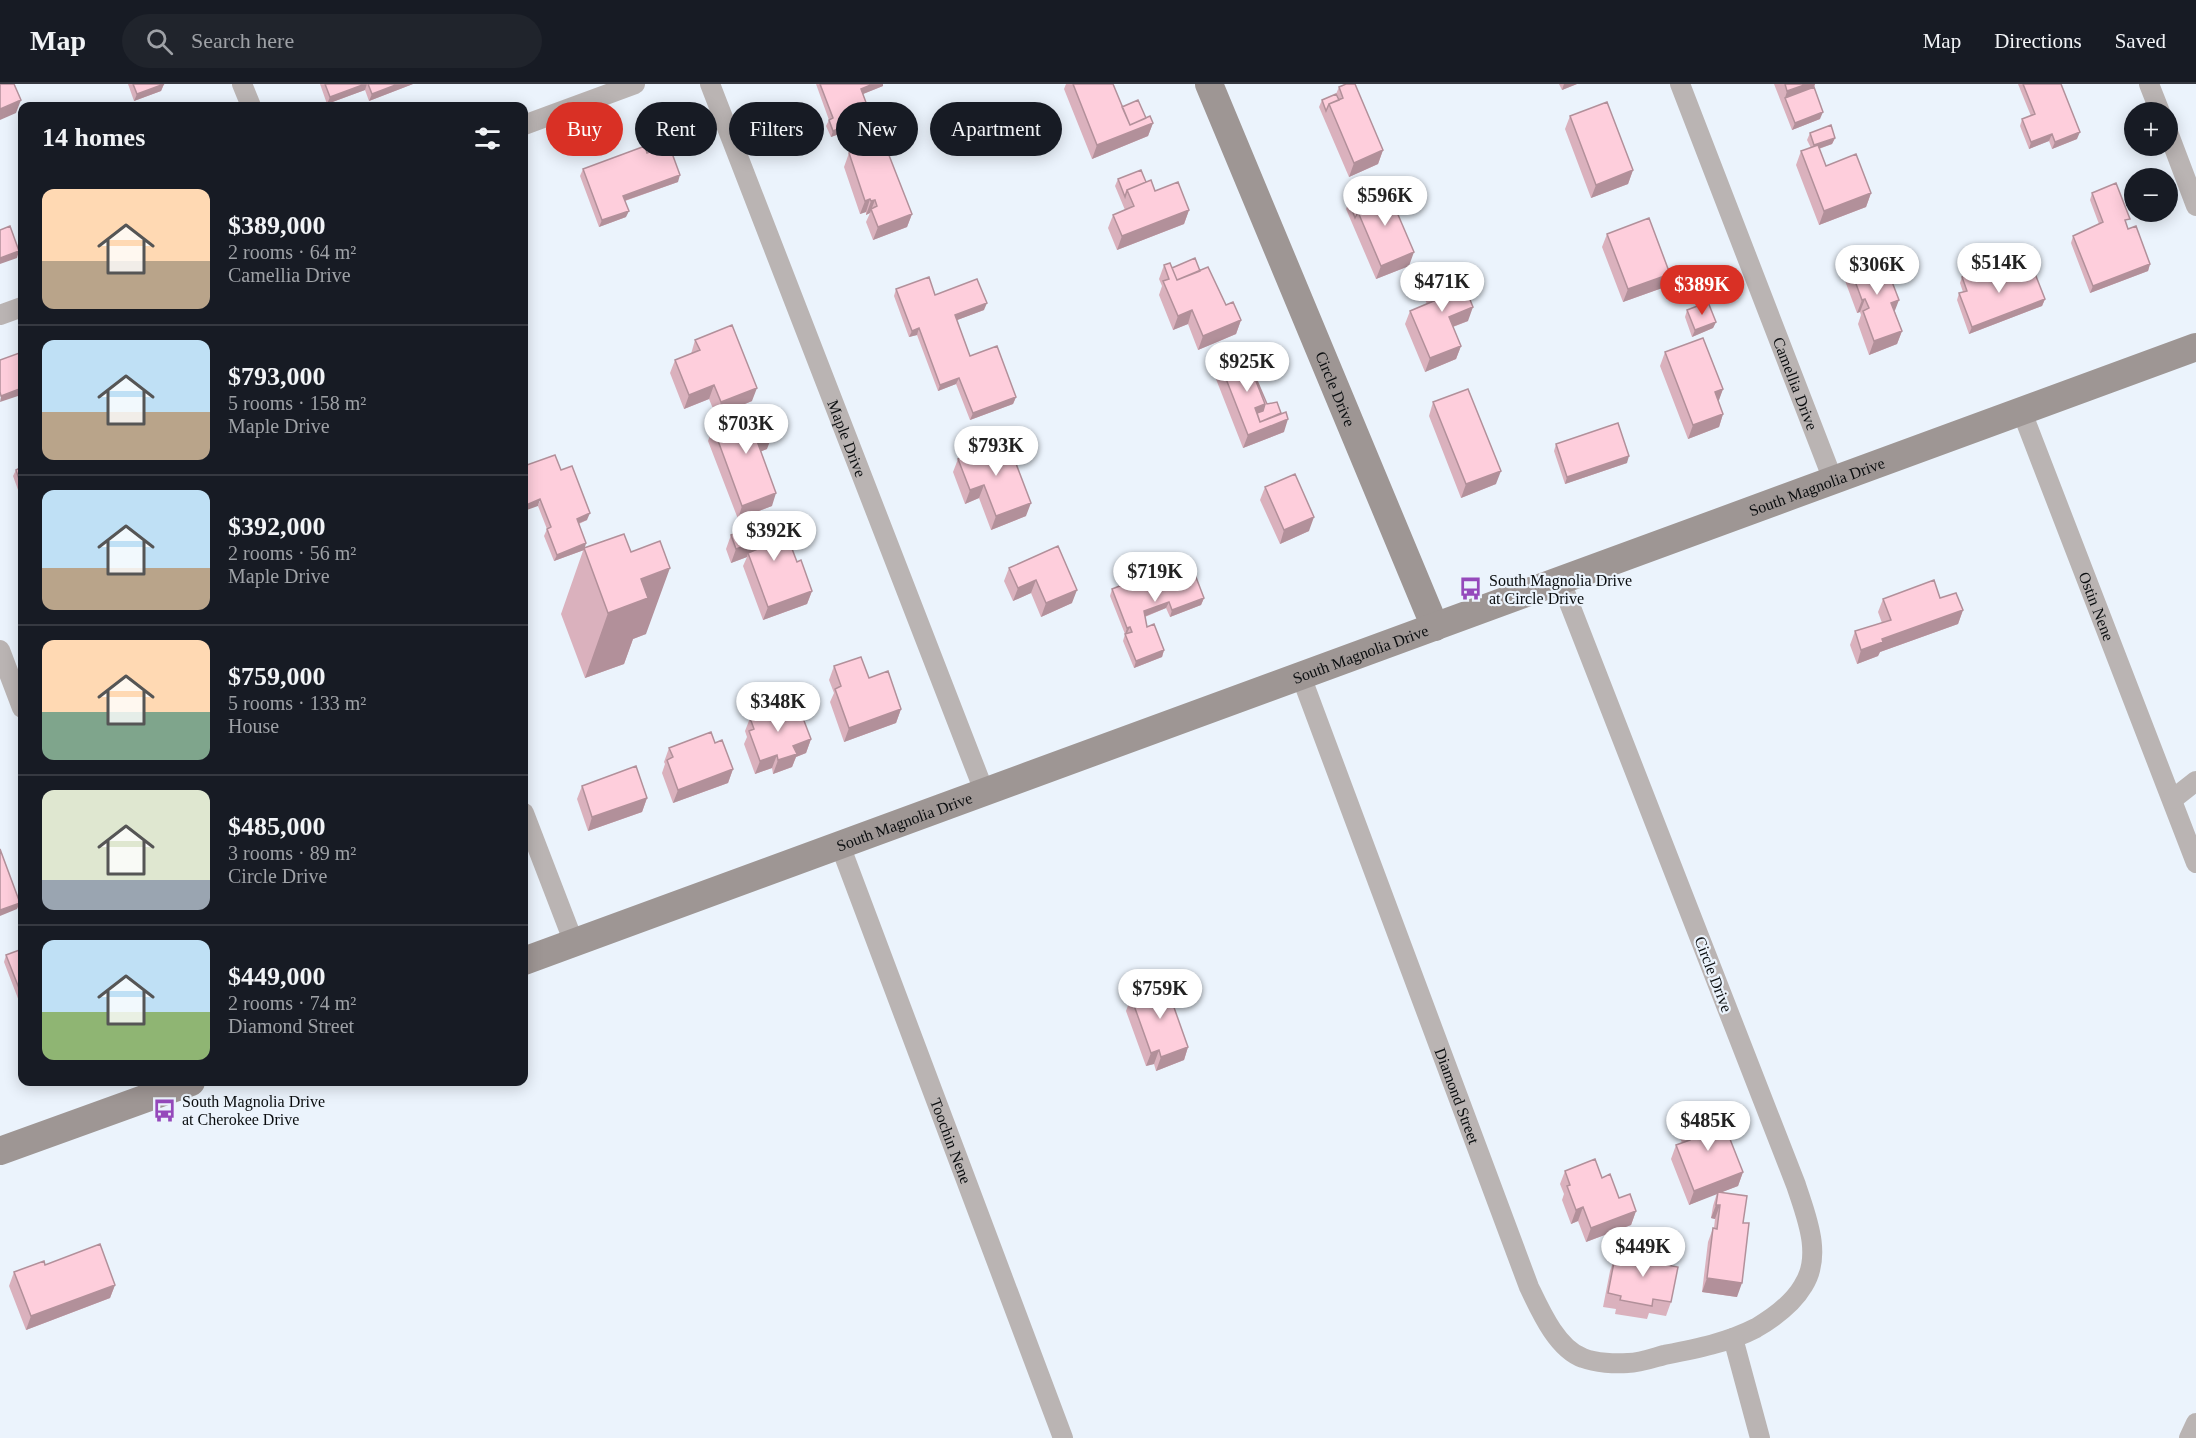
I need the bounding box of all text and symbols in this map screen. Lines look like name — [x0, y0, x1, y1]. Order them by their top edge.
search box — [122, 14, 542, 68]
text: Map — [30, 25, 86, 56]
icon: search — [143, 25, 176, 58]
text: Search here — [191, 28, 294, 53]
text: Map — [1923, 29, 1961, 53]
text: Directions — [1994, 29, 2082, 53]
text: Saved — [2115, 29, 2166, 53]
chip: Buy — [546, 102, 623, 156]
chip: Rent — [635, 102, 717, 156]
chip: Filters — [729, 102, 824, 156]
chip: New — [836, 102, 918, 156]
chip: Apartment — [930, 102, 1062, 156]
map controls — [2124, 102, 2178, 222]
button: + — [2124, 102, 2178, 156]
icon: filters — [471, 122, 504, 155]
text: 14 homes — [42, 123, 145, 152]
button: − — [2124, 168, 2178, 222]
pin: $596K — [1343, 176, 1427, 227]
text: $596K — [1357, 184, 1413, 206]
text: $389,000 — [228, 211, 326, 240]
icon: home — [90, 213, 162, 285]
text: 2 rooms · 64 m² — [228, 241, 356, 263]
pin: $514K — [1957, 243, 2041, 294]
pin: $306K — [1835, 245, 1919, 296]
text: $514K — [1971, 251, 2027, 273]
text: $306K — [1849, 253, 1905, 275]
pin: $471K — [1400, 262, 1484, 313]
text: Camellia Drive — [228, 264, 351, 286]
pin: $389K — [1660, 265, 1744, 316]
text: $471K — [1414, 270, 1470, 292]
text: $389K — [1674, 273, 1730, 295]
street label: Camellia Drive — [1770, 335, 1821, 433]
pin: $925K — [1205, 342, 1289, 393]
street label: Circle Drive — [1312, 349, 1358, 429]
text: $925K — [1219, 350, 1275, 372]
text: $793,000 — [228, 362, 326, 391]
icon: home — [90, 364, 162, 436]
text: 5 rooms · 158 m² — [228, 392, 366, 414]
street label: Maple Drive — [824, 397, 869, 480]
pin: $703K — [704, 404, 788, 455]
text: $703K — [718, 412, 774, 434]
text: Maple Drive — [228, 415, 330, 437]
pin: $793K — [954, 426, 1038, 477]
text: $793K — [968, 434, 1024, 456]
street label: South Magnolia Drive — [1747, 454, 1887, 519]
pin: $392K — [732, 511, 816, 562]
text: $392,000 — [228, 512, 326, 541]
icon: home — [90, 514, 162, 586]
text: $392K — [746, 519, 802, 541]
text: 2 rooms · 56 m² — [228, 542, 356, 564]
pin: $719K — [1113, 552, 1197, 603]
text: $719K — [1127, 560, 1183, 582]
text: Maple Drive — [228, 565, 330, 587]
street label: Ostin Nene — [2075, 569, 2117, 643]
place label: South Magnolia Drive at Circle Drive — [1489, 572, 1632, 607]
bus stop icon: South Magnolia Drive at Circle Drive — [1458, 576, 1484, 602]
street label: South Magnolia Drive — [1290, 622, 1431, 687]
text: $759,000 — [228, 662, 326, 691]
icon: home — [90, 664, 162, 736]
pin: $348K — [736, 682, 820, 733]
text: $348K — [750, 690, 806, 712]
text: 5 rooms · 133 m² — [228, 692, 366, 714]
text: House — [228, 715, 279, 737]
street label: South Magnolia Drive — [834, 789, 974, 855]
text: $485,000 — [228, 812, 326, 841]
icon: home — [90, 814, 162, 886]
text: 3 rooms · 89 m² — [228, 842, 356, 864]
text: Circle Drive — [228, 865, 327, 887]
street label: Circle Drive — [1691, 934, 1736, 1014]
text: $449,000 — [228, 962, 326, 991]
icon: home — [90, 964, 162, 1036]
pin: $759K — [1118, 969, 1202, 1020]
text: $759K — [1132, 977, 1188, 999]
text: 2 rooms · 74 m² — [228, 992, 356, 1014]
text: Diamond Street — [228, 1015, 354, 1037]
street label: Diamond Street — [1432, 1046, 1483, 1147]
place label: South Magnolia Drive at Cherokee Drive — [182, 1093, 325, 1128]
street label: Toochin Nene — [927, 1096, 975, 1186]
bus stop icon: South Magnolia Drive at Cherokee Drive — [151, 1097, 177, 1123]
pin: $485K — [1666, 1101, 1750, 1152]
text: $485K — [1680, 1109, 1736, 1131]
pin: $449K — [1601, 1227, 1685, 1278]
text: $449K — [1615, 1235, 1671, 1257]

